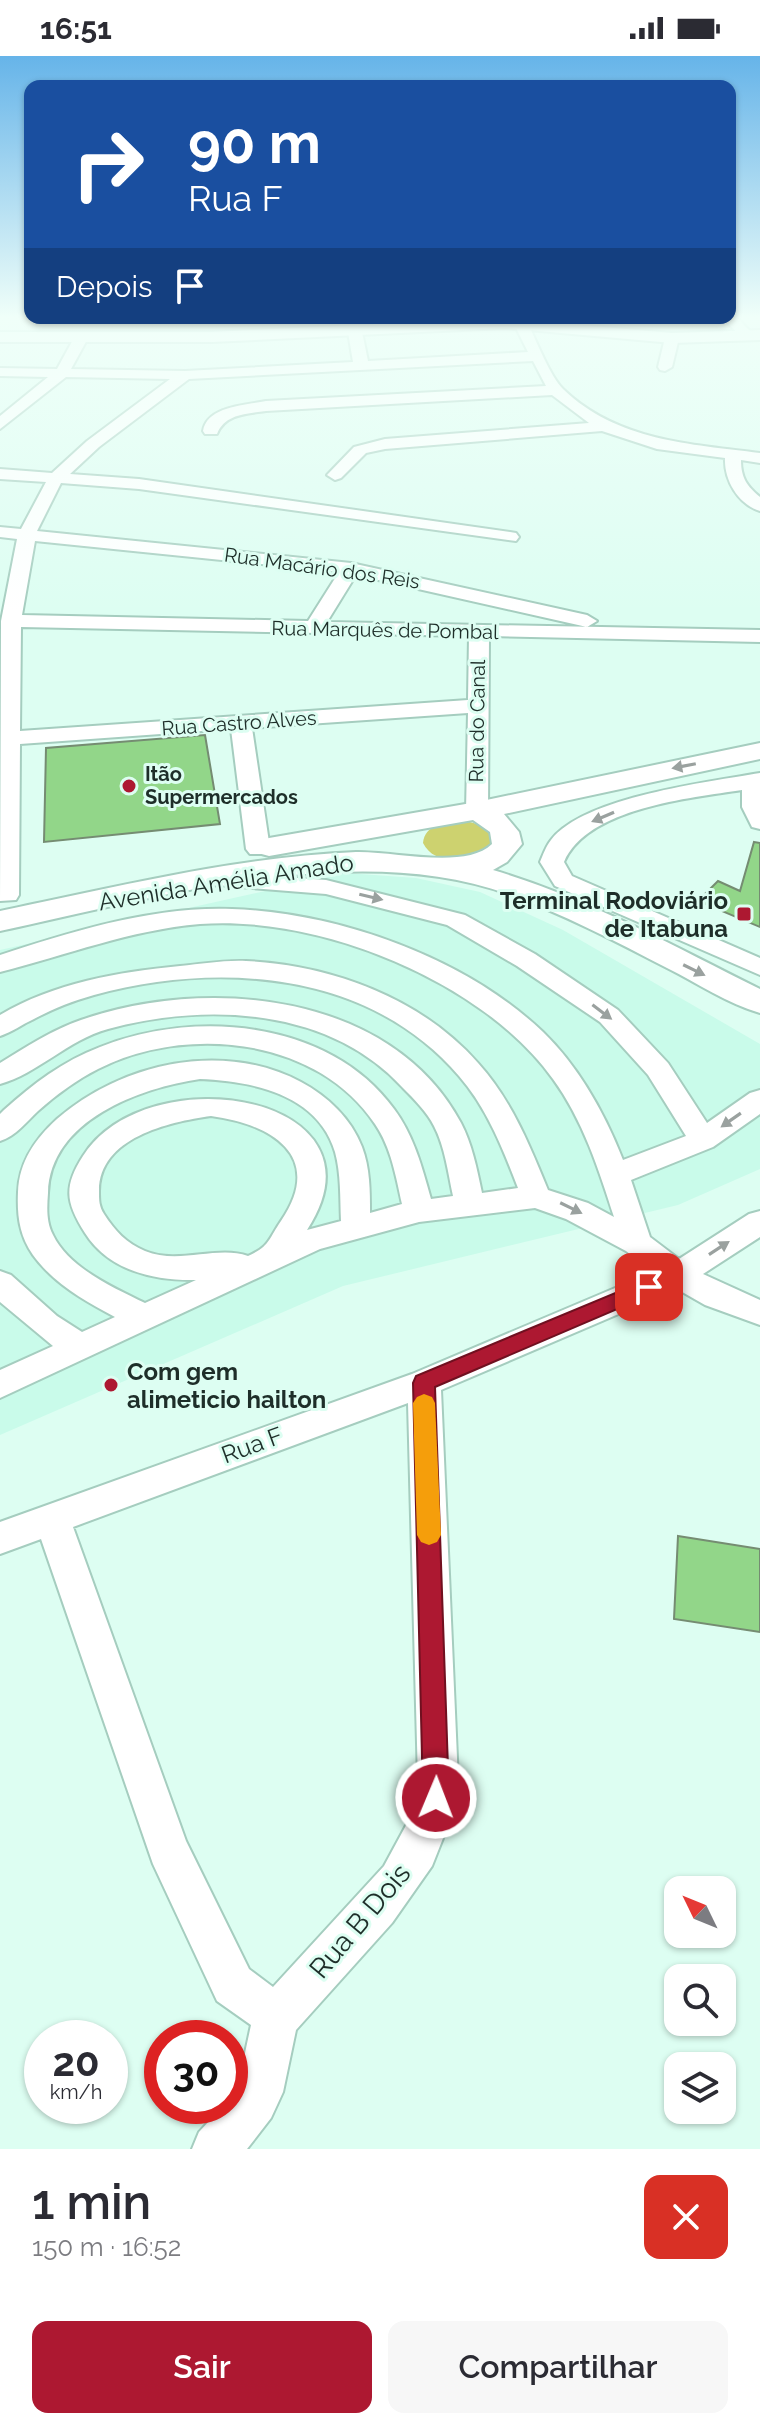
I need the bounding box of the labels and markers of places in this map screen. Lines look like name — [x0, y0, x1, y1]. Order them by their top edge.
place label: Itão Supermercados — [145, 762, 298, 809]
marker: Itão Supermercados — [120, 777, 138, 795]
place label: Terminal Rodoviário de Itabuna — [500, 886, 728, 943]
marker: Terminal Rodoviário de Itabuna — [735, 905, 753, 923]
pin — [615, 1253, 683, 1321]
place label: Com gem alimeticio hailton — [127, 1357, 326, 1414]
marker: Com gem alimeticio hailton — [102, 1376, 120, 1394]

